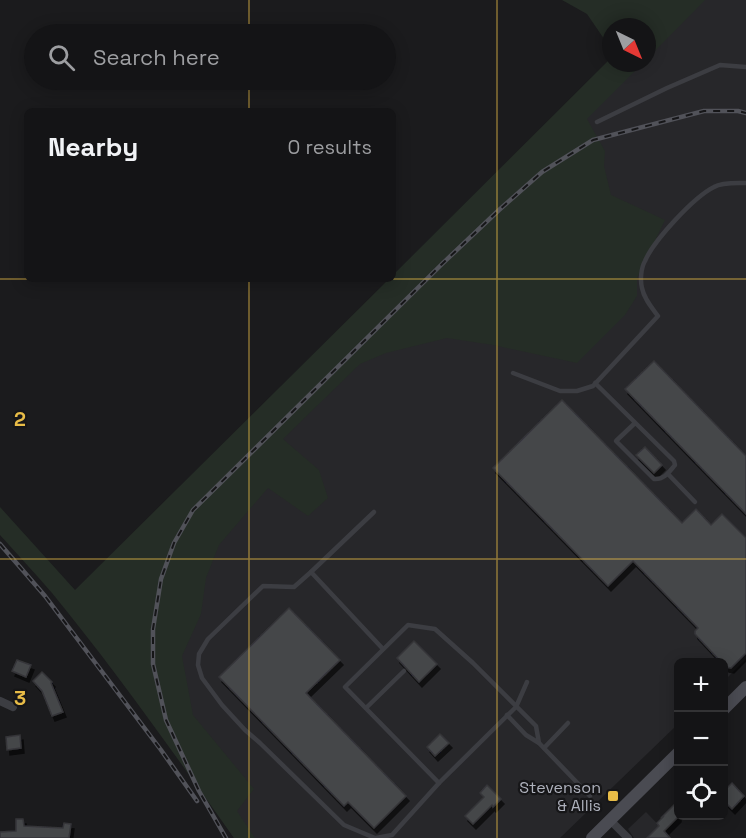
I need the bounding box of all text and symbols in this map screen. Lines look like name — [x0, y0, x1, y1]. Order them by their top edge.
north arrow — [602, 18, 656, 72]
search box — [24, 24, 396, 90]
icon: search — [45, 41, 78, 74]
text: Search here — [93, 43, 220, 71]
text: Nearby — [48, 130, 138, 164]
text: 0 results — [288, 134, 372, 160]
text: 2 — [14, 406, 26, 432]
map controls — [674, 658, 728, 820]
button: + — [674, 658, 728, 712]
text: 3 — [14, 685, 26, 711]
button: − — [674, 712, 728, 766]
button: locate — [674, 766, 728, 820]
place label: Stevenson & Allis — [519, 777, 601, 816]
marker: Stevenson & Allis — [606, 789, 620, 803]

